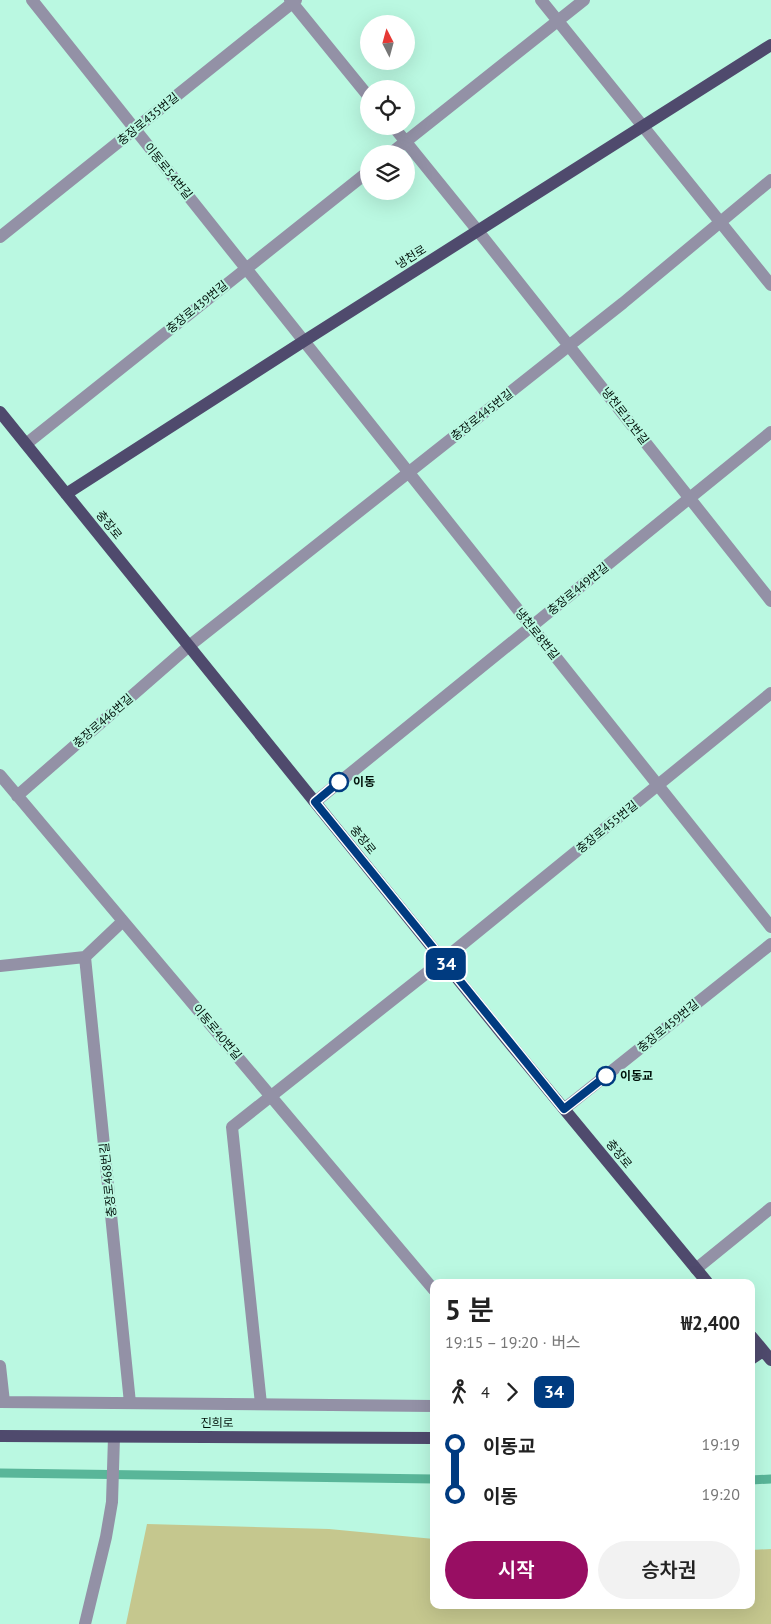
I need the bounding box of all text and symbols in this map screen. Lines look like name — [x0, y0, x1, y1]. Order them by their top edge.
north arrow — [360, 15, 415, 70]
map controls — [360, 15, 415, 200]
button: locate — [360, 80, 415, 135]
street label: 충장로435번길 — [114, 89, 181, 148]
street label: 이동로54번길 — [141, 139, 196, 202]
button: layers — [360, 145, 415, 200]
street label: 냉천로 — [393, 241, 429, 272]
street label: 충장로439번길 — [163, 277, 230, 336]
street label: 냉천로12번길 — [598, 384, 652, 447]
street label: 충장로445번길 — [448, 386, 516, 444]
street label: 충장로 — [93, 507, 126, 542]
street label: 충장로449번길 — [544, 559, 611, 618]
street label: 냉천로8번길 — [512, 605, 563, 662]
street label: 충장로446번길 — [70, 690, 136, 751]
marker: 이동 — [329, 772, 349, 792]
place label: 이동 — [353, 774, 375, 789]
street label: 충장로455번길 — [573, 797, 640, 856]
street label: 충장로 — [347, 822, 380, 857]
line badge: 34 — [424, 948, 468, 980]
text: 34 — [436, 952, 456, 975]
street label: 충장로459번길 — [634, 996, 701, 1055]
street label: 이동로40번길 — [190, 1001, 245, 1063]
marker: 이동교 — [596, 1066, 616, 1086]
place label: 이동교 — [620, 1068, 653, 1083]
street label: 충장로 — [603, 1136, 636, 1171]
street label: 충장로468번길 — [96, 1142, 119, 1218]
text: 5 분 — [445, 1291, 494, 1328]
text: ₩2,400 — [681, 1311, 740, 1335]
text: 19:15 – 19:20 · 버스 — [445, 1332, 581, 1352]
icon: walk — [445, 1378, 473, 1406]
icon: forward — [498, 1378, 526, 1406]
text: 34 — [544, 1380, 564, 1403]
text: 4 — [481, 1382, 490, 1402]
street label: 진희로 — [200, 1415, 234, 1430]
text: 이동교 — [483, 1434, 535, 1458]
text: 19:19 — [702, 1434, 740, 1454]
text: 이동 — [483, 1484, 518, 1508]
text: 19:20 — [702, 1484, 740, 1504]
button: 시작 — [445, 1541, 588, 1599]
button: 승차권 — [598, 1541, 740, 1599]

